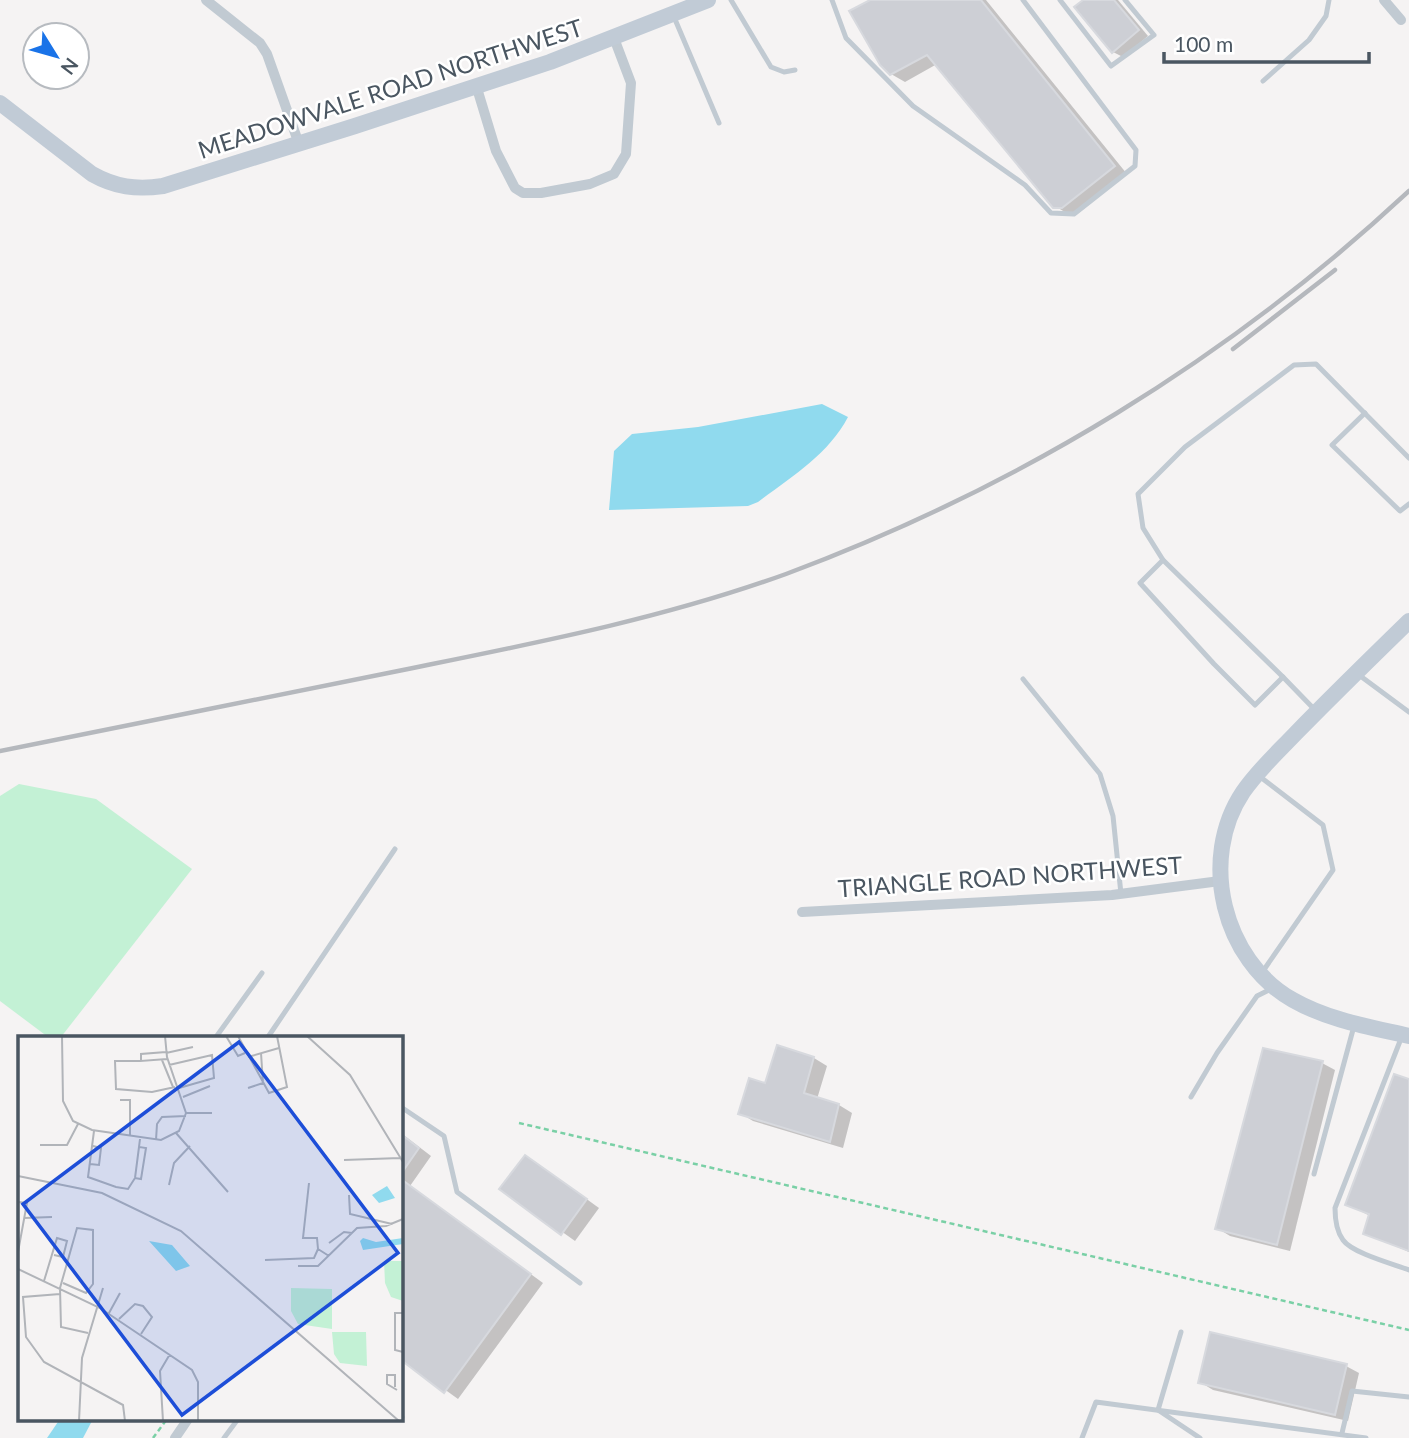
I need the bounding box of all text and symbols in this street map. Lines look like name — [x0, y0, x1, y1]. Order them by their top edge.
street label: MEADOWVALE ROAD NORTHWEST — [194, 12, 586, 164]
north arrow — [21, 21, 91, 91]
scale bar — [1164, 21, 1369, 65]
text: 100 m — [1174, 31, 1233, 56]
text: N — [56, 54, 84, 79]
street label: TRIANGLE ROAD NORTHWEST — [837, 850, 1183, 902]
inset map — [18, 1036, 402, 1420]

